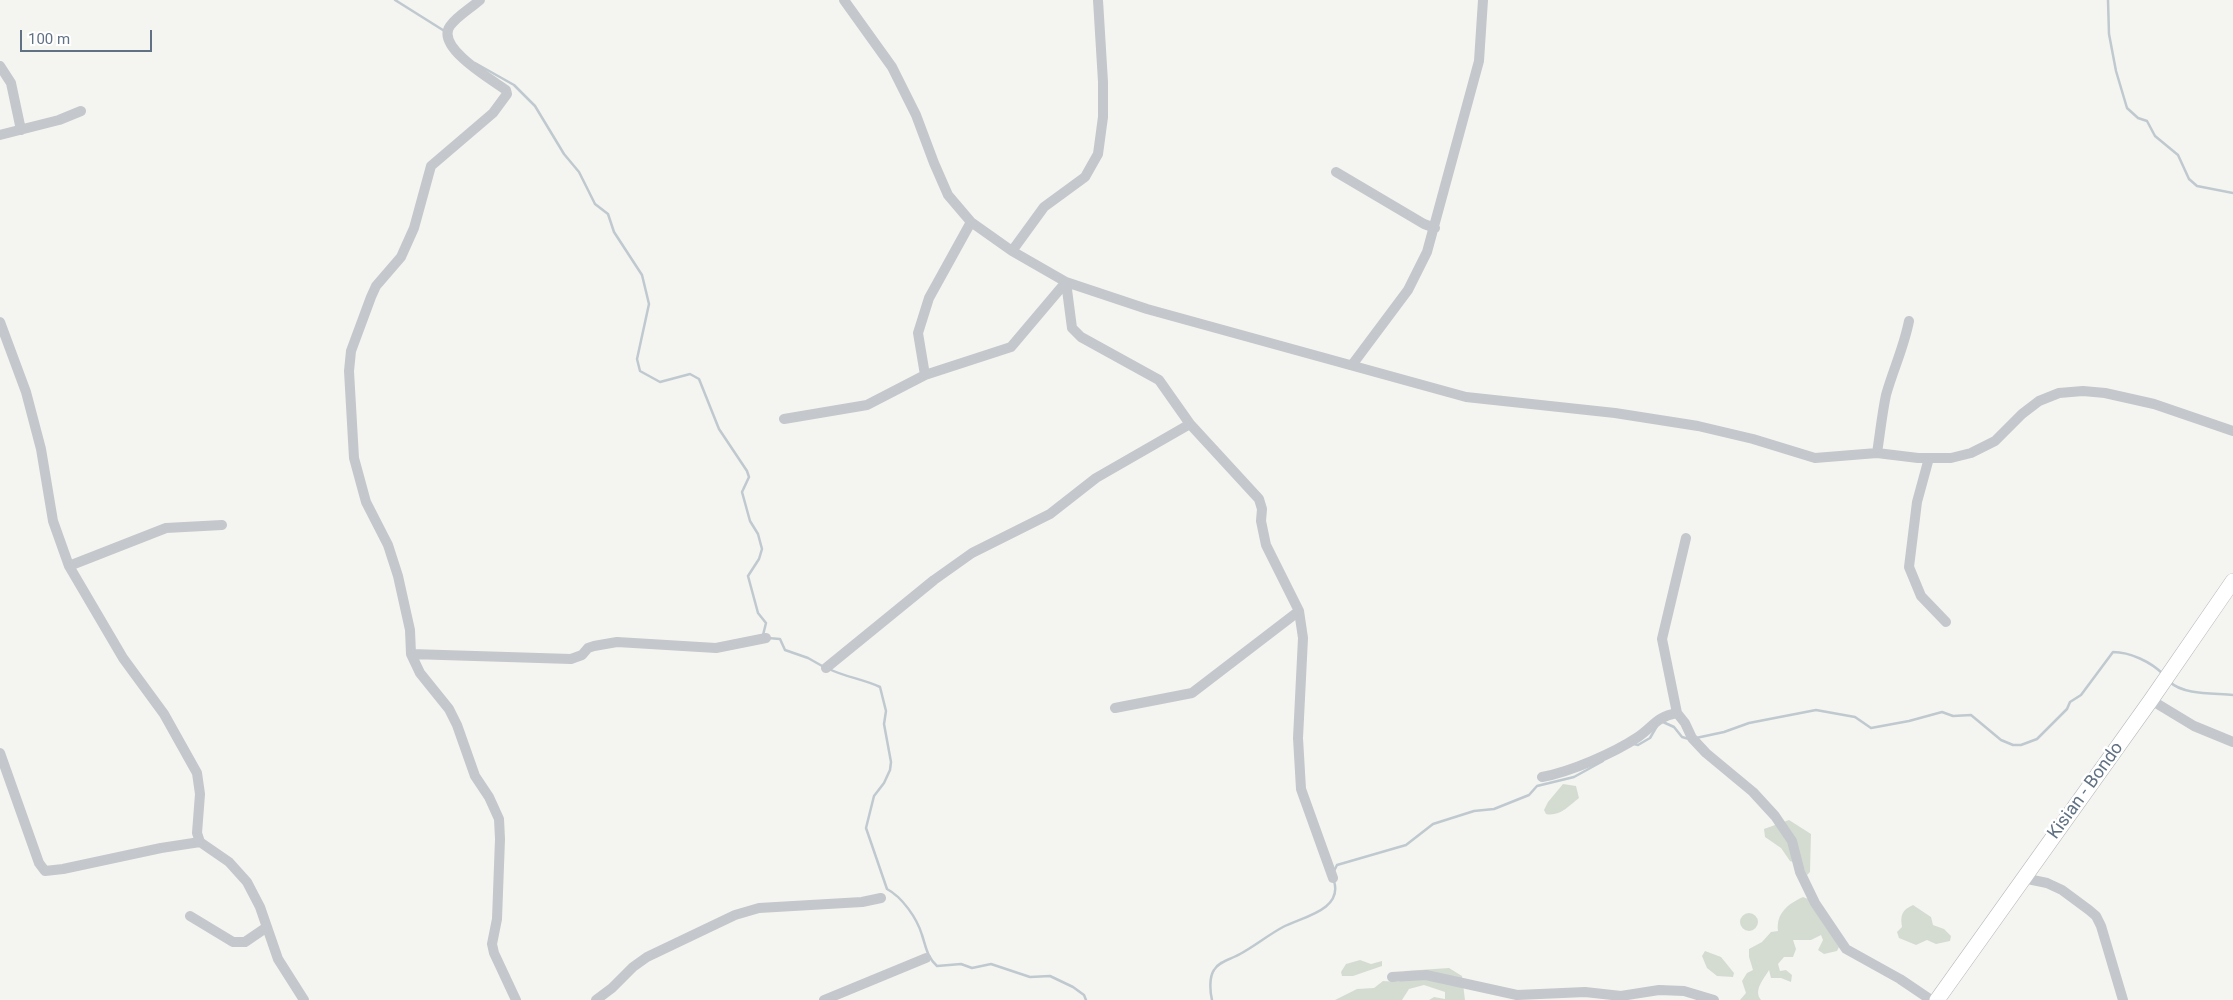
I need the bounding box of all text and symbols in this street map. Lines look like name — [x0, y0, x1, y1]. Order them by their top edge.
scale bar — [22, 20, 155, 52]
text: 100 m — [28, 30, 70, 48]
street label: Kisian - Bondo — [2044, 738, 2128, 844]

